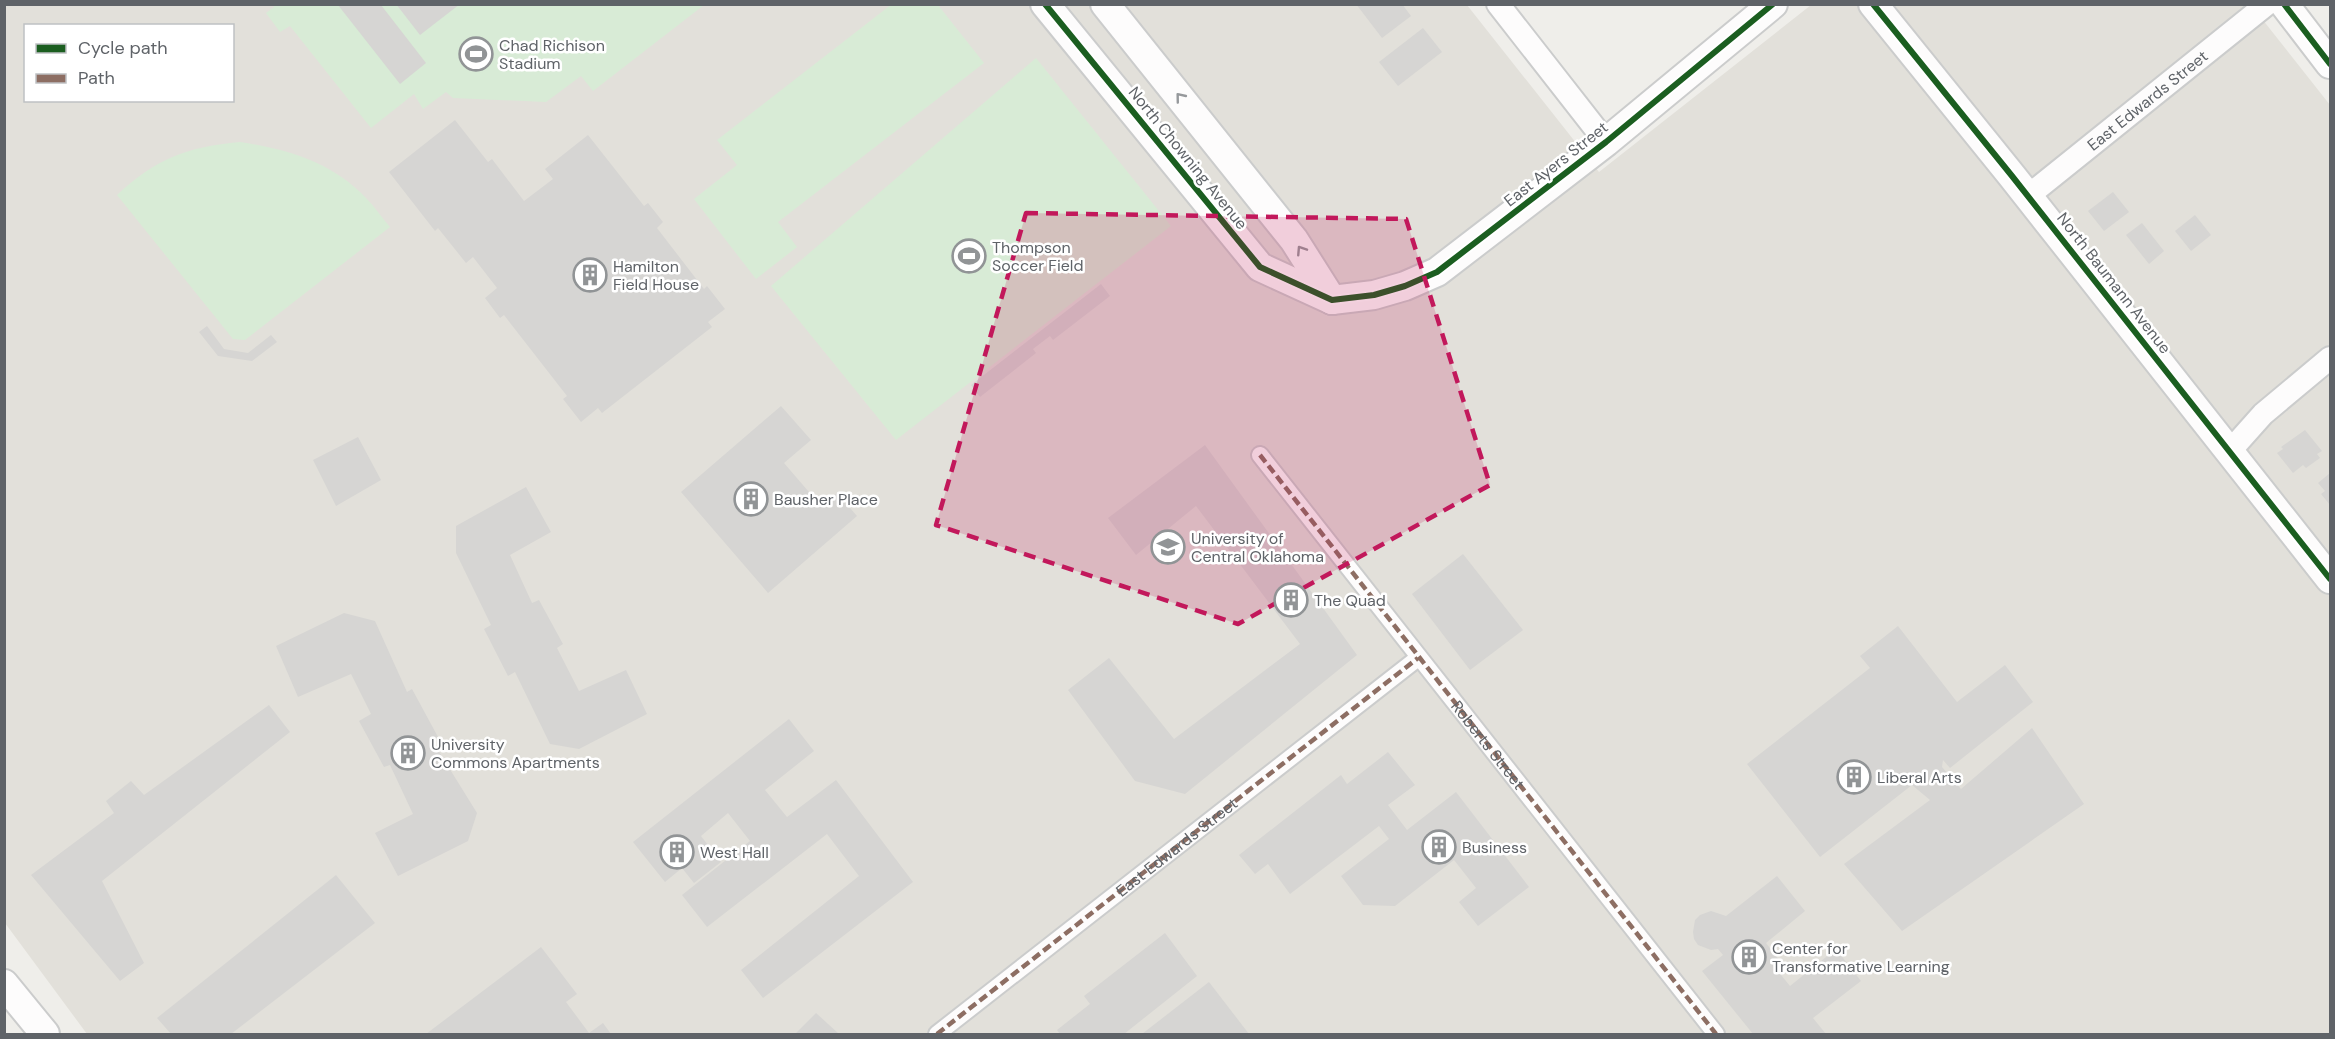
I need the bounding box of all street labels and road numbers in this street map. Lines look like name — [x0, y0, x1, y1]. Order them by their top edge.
street label: East Edwards Street — [2083, 45, 2212, 155]
street label: North Chowning Avenue — [1124, 82, 1252, 234]
street label: East Ayers Street — [1500, 117, 1612, 211]
street label: North Baumann Avenue — [2052, 208, 2176, 358]
street label: Roberts Street — [1447, 696, 1530, 794]
street label: East Edwards Street — [1111, 793, 1242, 901]

